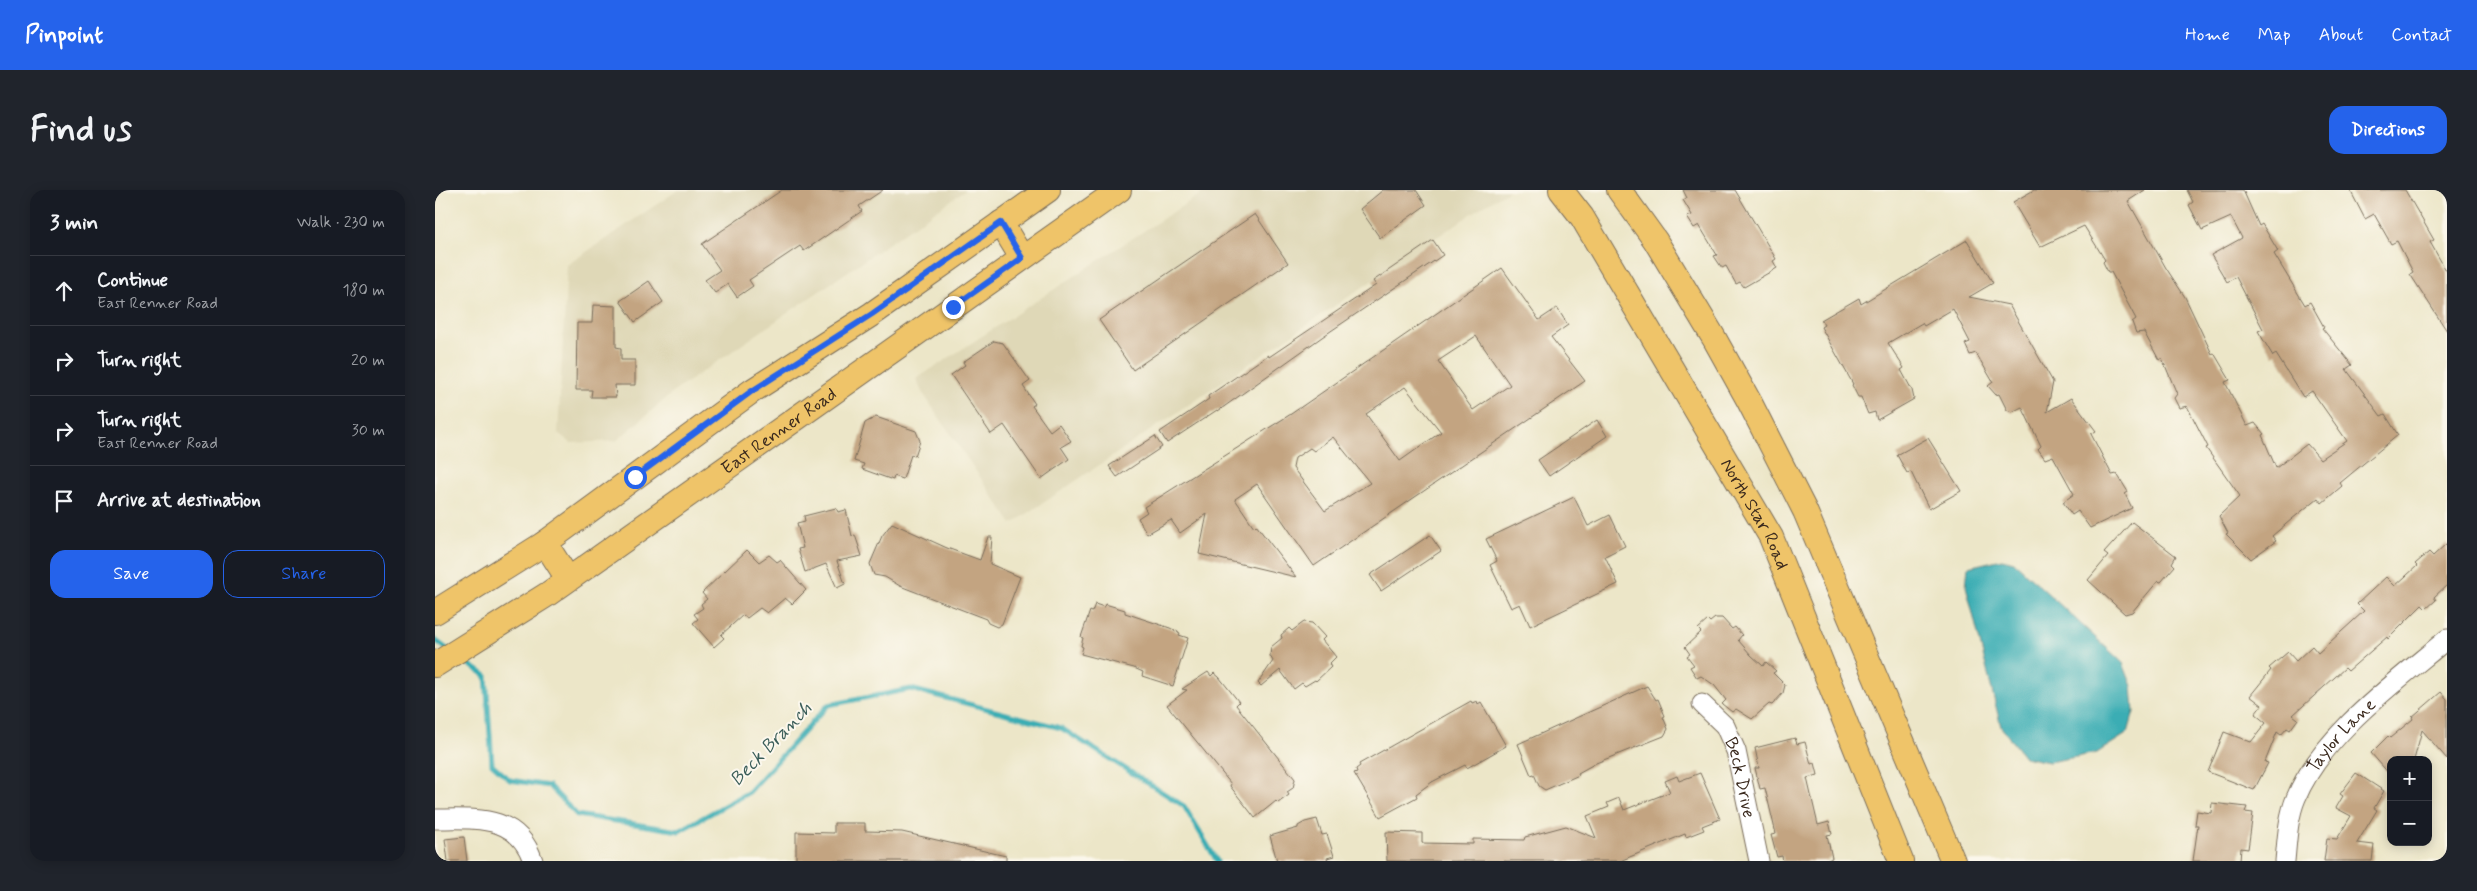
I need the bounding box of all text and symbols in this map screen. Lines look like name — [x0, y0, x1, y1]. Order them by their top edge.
text: Pinpoint — [25, 20, 103, 51]
text: Home — [2185, 23, 2230, 47]
text: Map — [2258, 23, 2291, 47]
text: About — [2319, 23, 2363, 47]
text: Contact — [2391, 23, 2452, 47]
button: Directions — [2329, 106, 2447, 154]
text: Find us — [30, 107, 132, 153]
text: 3 min — [50, 209, 98, 237]
text: Walk · 230 m — [297, 212, 385, 233]
text: Continue — [97, 268, 168, 293]
icon: ahead — [50, 277, 78, 305]
text: 180 m — [342, 280, 385, 301]
text: East Renner Road — [97, 293, 218, 314]
route end — [942, 296, 965, 319]
icon: right — [50, 347, 78, 375]
text: Turn right — [97, 348, 181, 373]
text: 20 m — [351, 350, 385, 371]
street label: East Renner Road — [717, 383, 842, 481]
text: Turn right — [97, 408, 181, 433]
icon: right — [50, 417, 78, 445]
text: 30 m — [352, 420, 385, 441]
text: East Renner Road — [97, 433, 218, 454]
street label: North Star Road — [1714, 454, 1794, 573]
route start — [624, 466, 647, 489]
icon: arrive — [50, 487, 78, 515]
text: Arrive at destination — [97, 488, 261, 513]
button: Save — [50, 550, 213, 598]
button: Share — [223, 550, 385, 598]
street label: Taylor Lane — [2302, 693, 2381, 778]
water label: Beck Branch — [725, 696, 818, 792]
street label: Beck Drive — [1718, 734, 1761, 820]
map controls — [2387, 756, 2432, 846]
button: + — [2387, 756, 2432, 801]
button: − — [2387, 801, 2432, 846]

